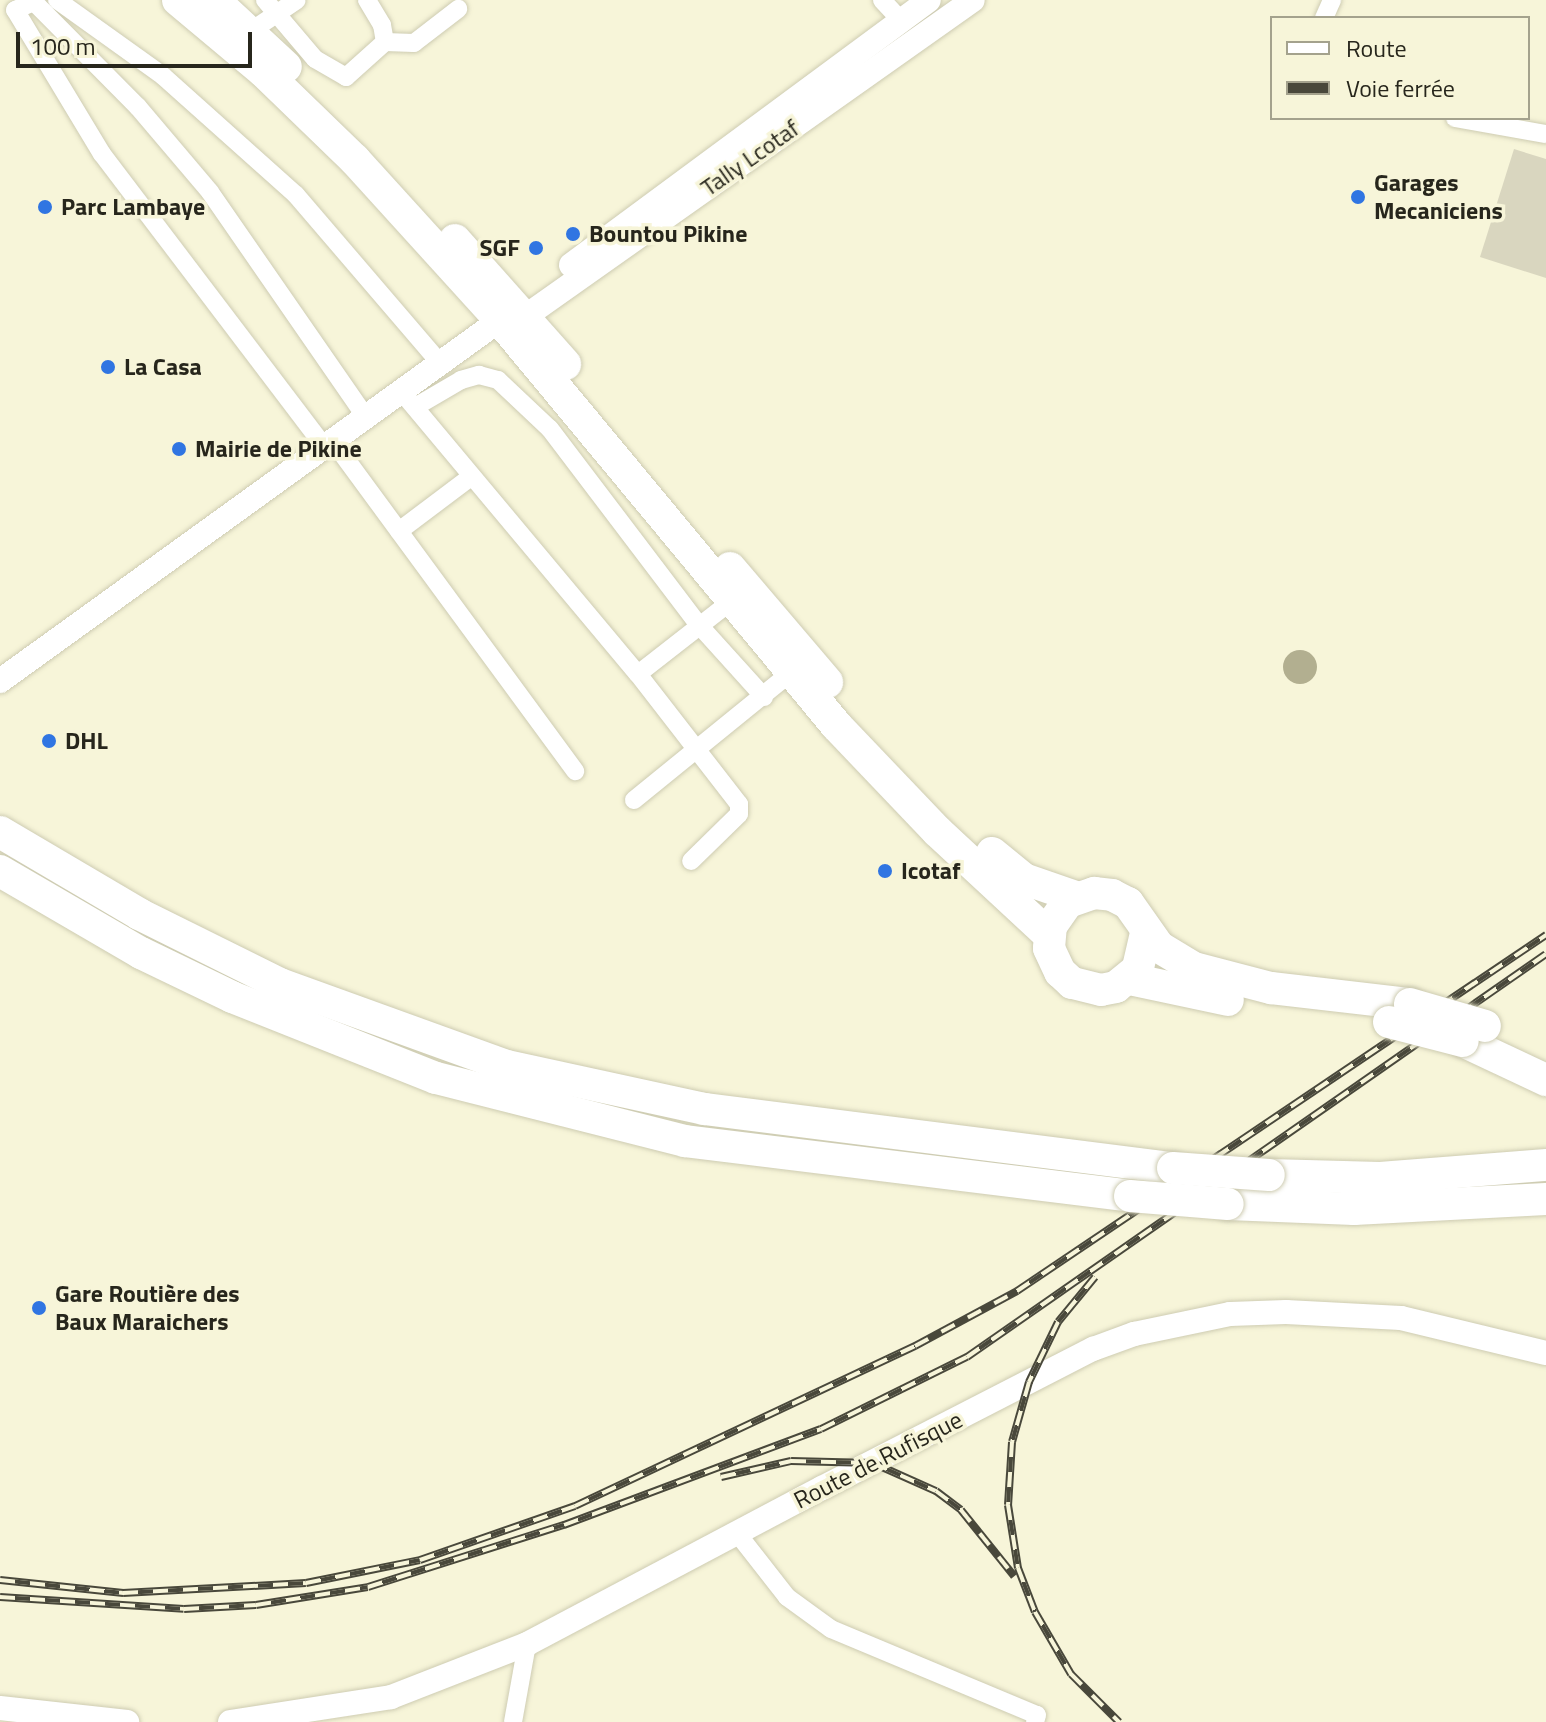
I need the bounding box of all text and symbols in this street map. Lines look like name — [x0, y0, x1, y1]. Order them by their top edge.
scale bar — [20, 16, 256, 66]
legend — [1270, 16, 1530, 120]
text: 100 m — [30, 28, 96, 64]
text: Route — [1346, 30, 1407, 66]
text: Voie ferrée — [1346, 70, 1455, 106]
street label: Tally Lcotaf — [695, 114, 805, 202]
place label: Garages Mecaniciens — [1374, 169, 1503, 225]
marker: Garages Mecaniciens — [1349, 188, 1367, 206]
place label: Parc Lambaye — [61, 193, 205, 221]
marker: Parc Lambaye — [36, 198, 54, 216]
place label: Bountou Pikine — [589, 220, 747, 248]
marker: Bountou Pikine — [564, 225, 582, 243]
place label: SGF — [480, 234, 520, 262]
marker: SGF — [527, 239, 545, 257]
place label: La Casa — [124, 353, 202, 381]
marker: La Casa — [99, 358, 117, 376]
place label: Mairie de Pikine — [195, 435, 362, 463]
marker: Mairie de Pikine — [170, 440, 188, 458]
place label: DHL — [65, 727, 108, 755]
marker: DHL — [40, 732, 58, 750]
place label: Icotaf — [901, 857, 961, 885]
marker: Icotaf — [876, 862, 894, 880]
place label: Gare Routière des Baux Maraichers — [55, 1280, 239, 1336]
marker: Gare Routière des Baux Maraichers — [30, 1299, 48, 1317]
street label: Route de Rufisque — [789, 1405, 967, 1515]

